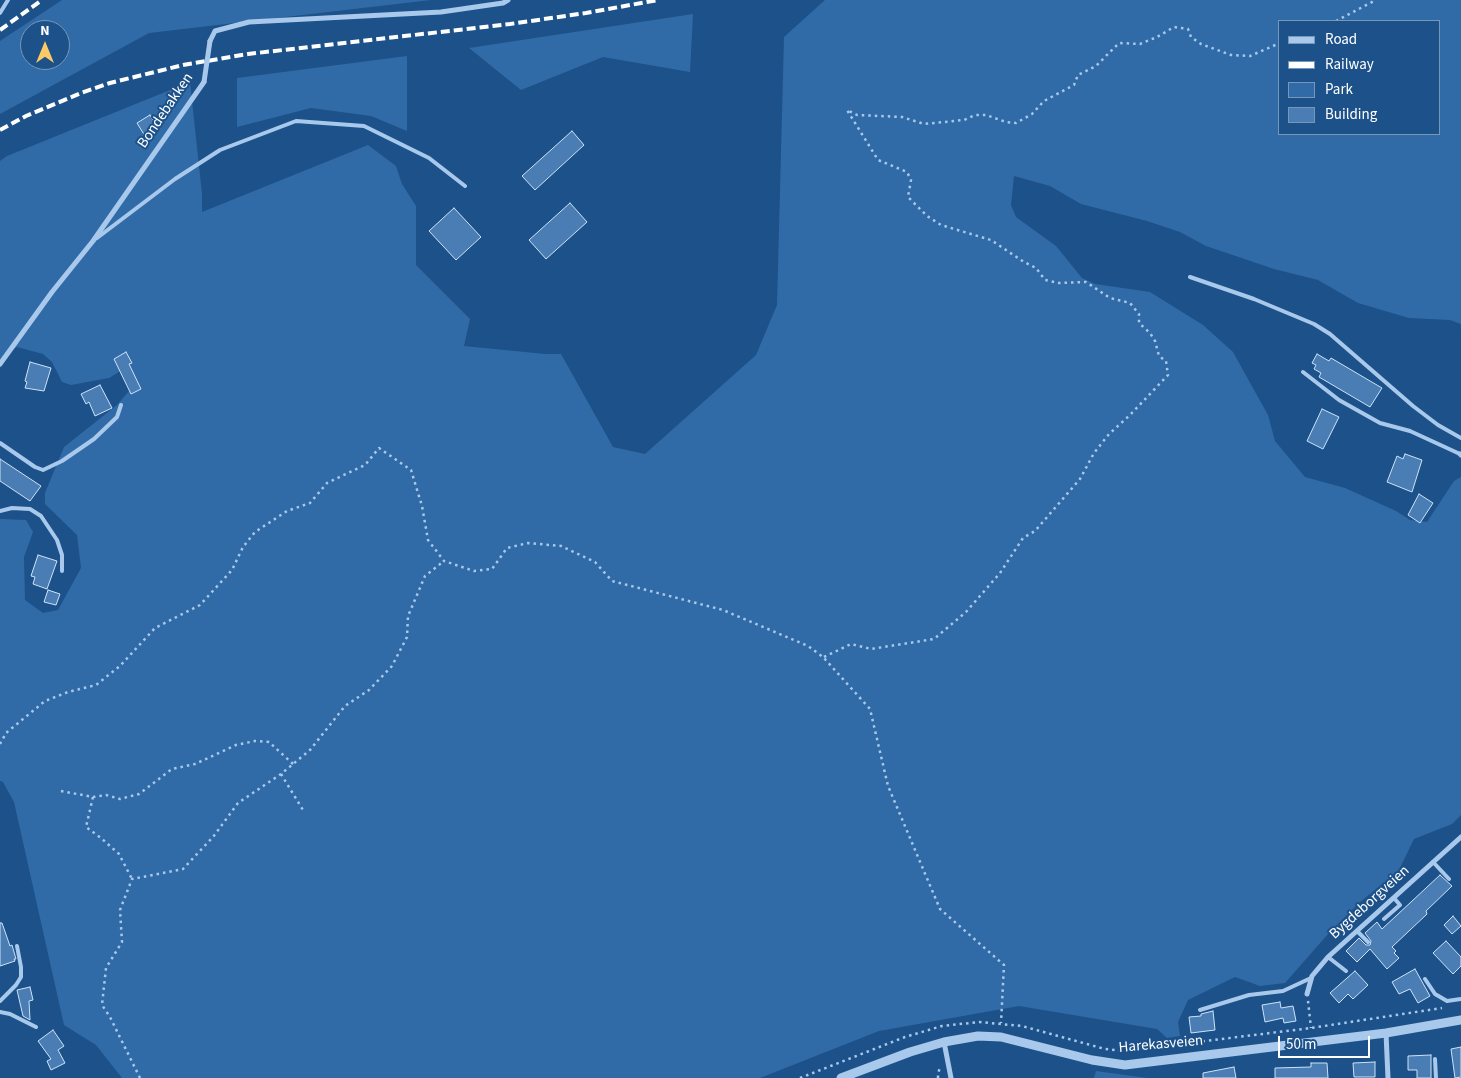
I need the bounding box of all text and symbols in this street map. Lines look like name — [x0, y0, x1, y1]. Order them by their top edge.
north arrow — [20, 20, 70, 70]
legend — [1278, 20, 1441, 135]
text: N — [40, 21, 50, 41]
text: Road — [1325, 29, 1357, 50]
text: Railway — [1325, 54, 1374, 75]
street label: Bondebakken — [134, 70, 198, 152]
text: Park — [1325, 79, 1353, 100]
text: Building — [1325, 104, 1377, 125]
street label: Bygdeborgveien — [1326, 862, 1414, 944]
scale bar — [1281, 1026, 1374, 1058]
street label: Harekasveien — [1118, 1032, 1204, 1058]
text: 50 m — [1286, 1034, 1316, 1055]

